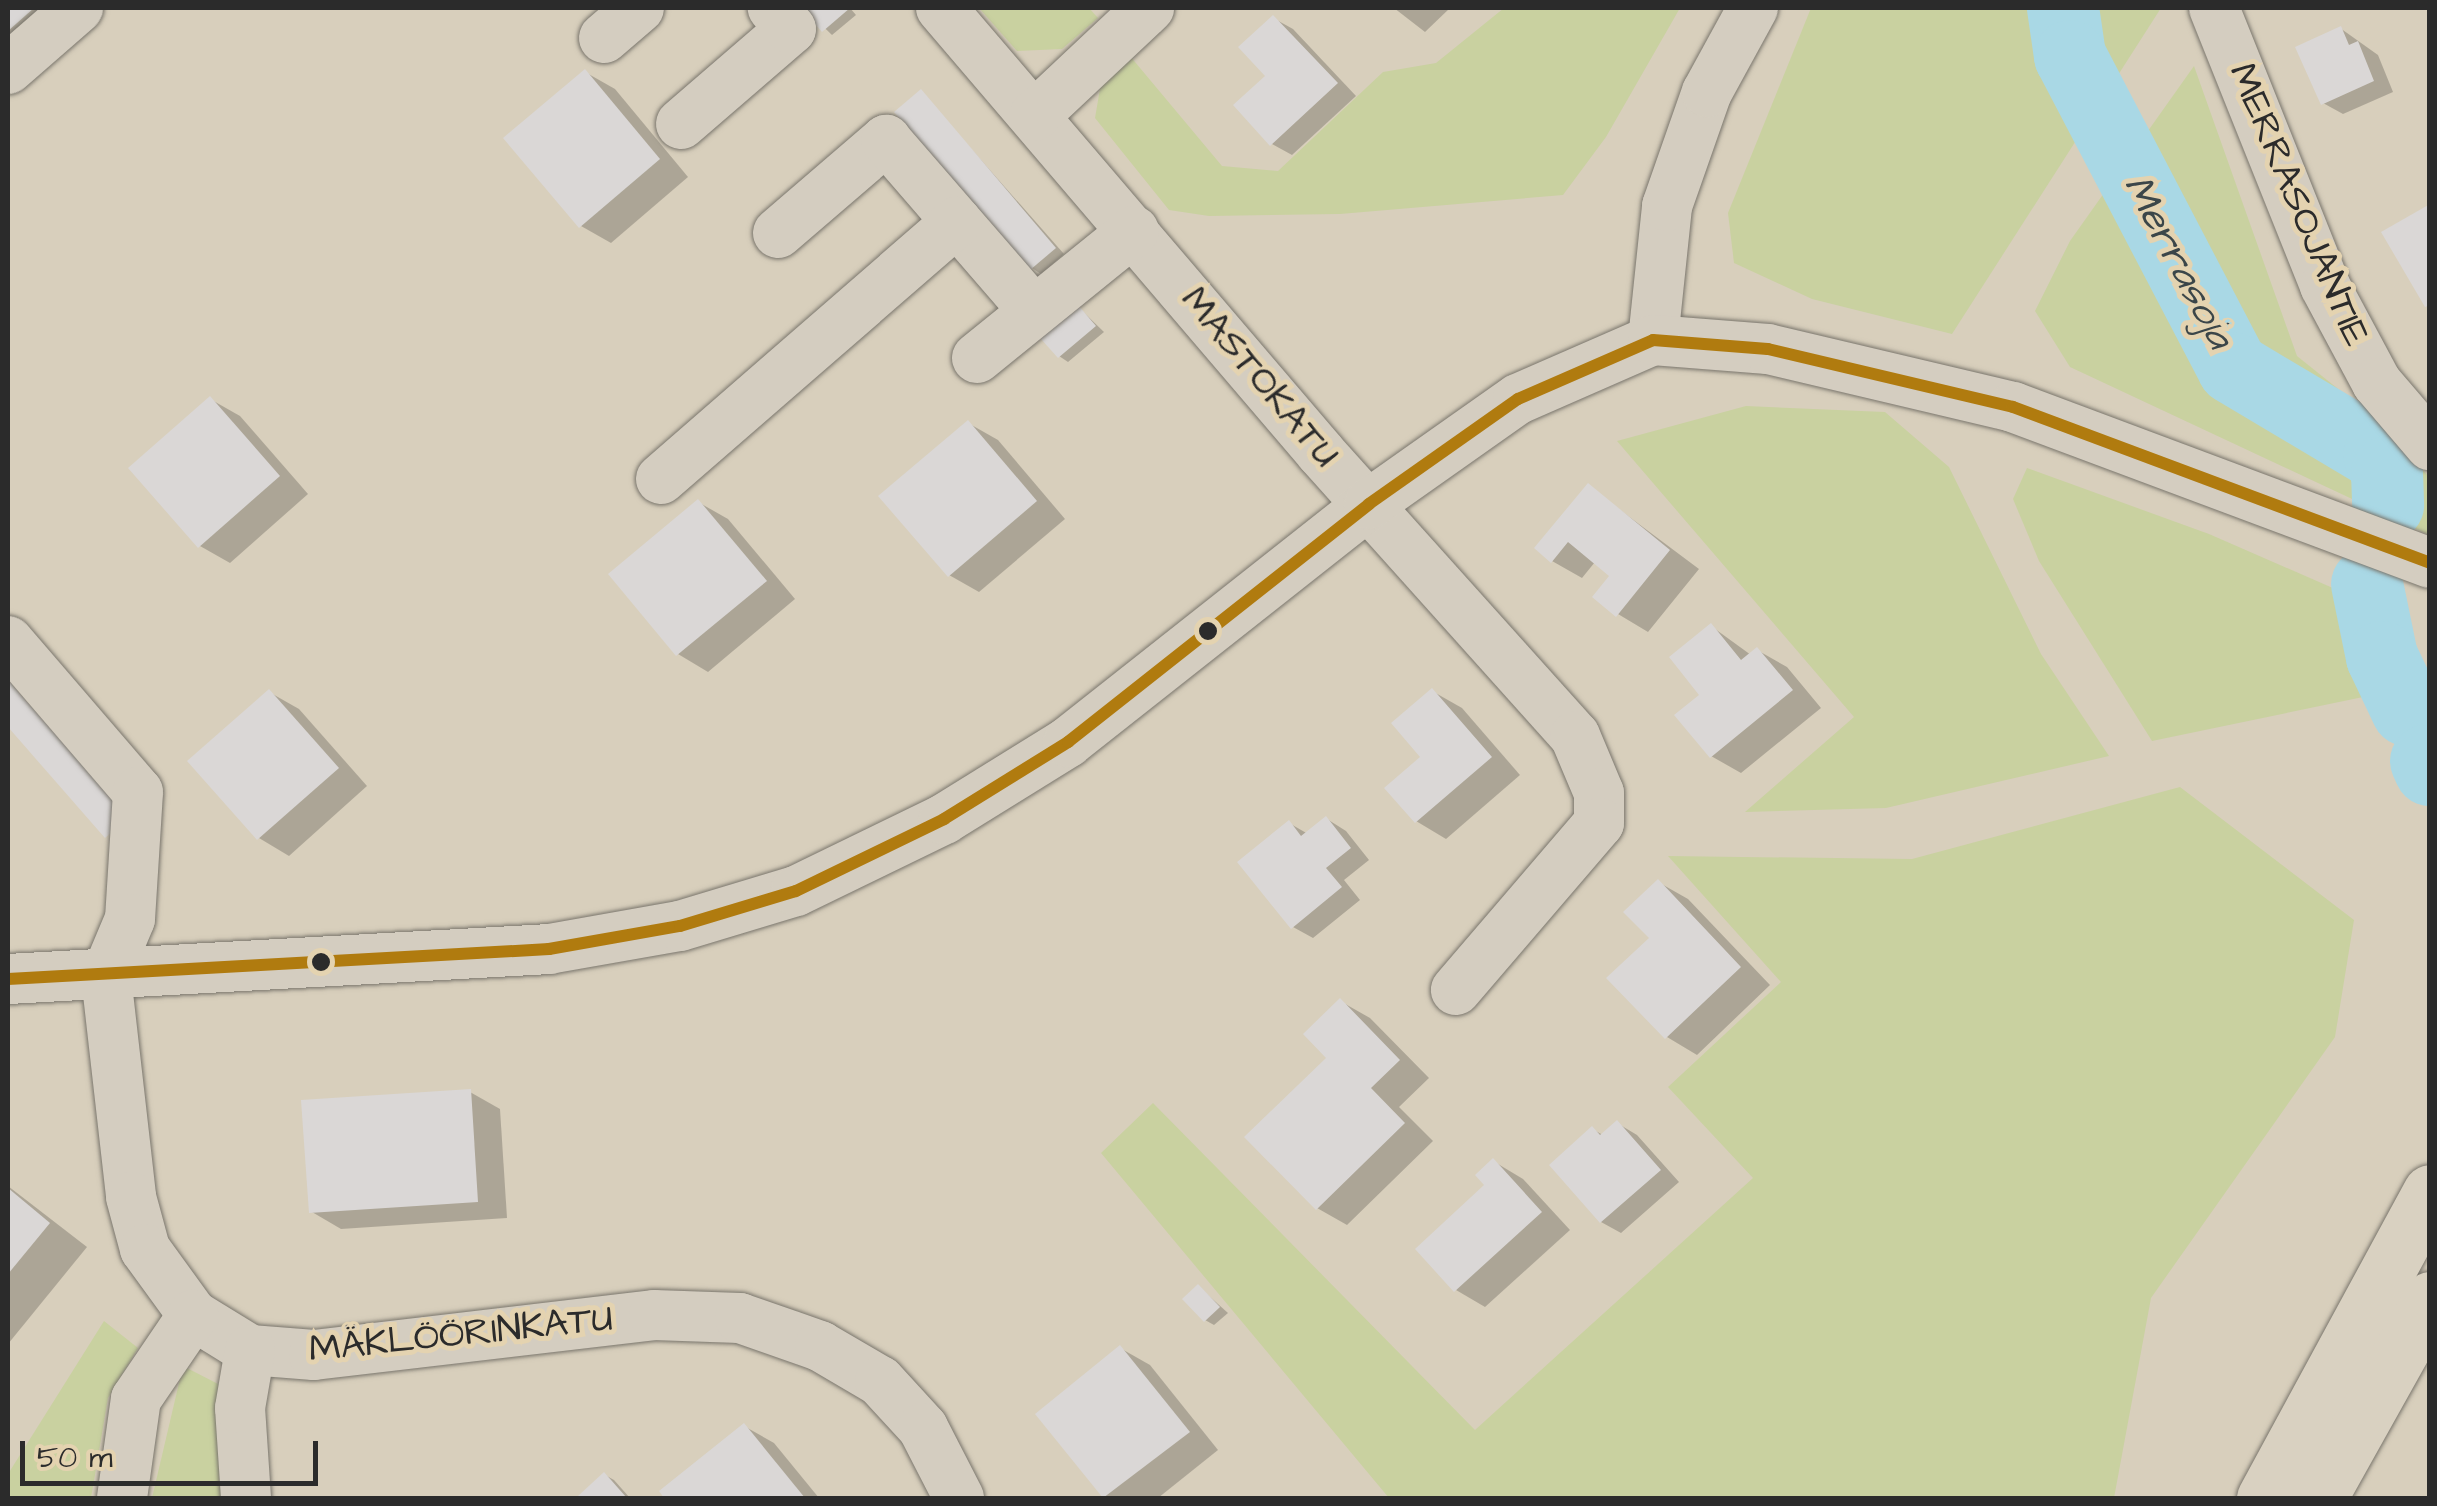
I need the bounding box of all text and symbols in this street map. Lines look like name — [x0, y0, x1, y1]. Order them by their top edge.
street label: MERRASOJANTIE — [2218, 57, 2378, 353]
water label: Merrasoja — [2112, 167, 2244, 357]
street label: MASTOKATU — [1170, 278, 1348, 478]
unlabelled marker — [1198, 621, 1218, 641]
unlabelled marker — [311, 952, 331, 972]
street label: MÄKLÖÖRINKATU — [307, 1296, 615, 1374]
scale bar — [25, 1421, 322, 1483]
text: 50 m — [37, 1437, 113, 1479]

